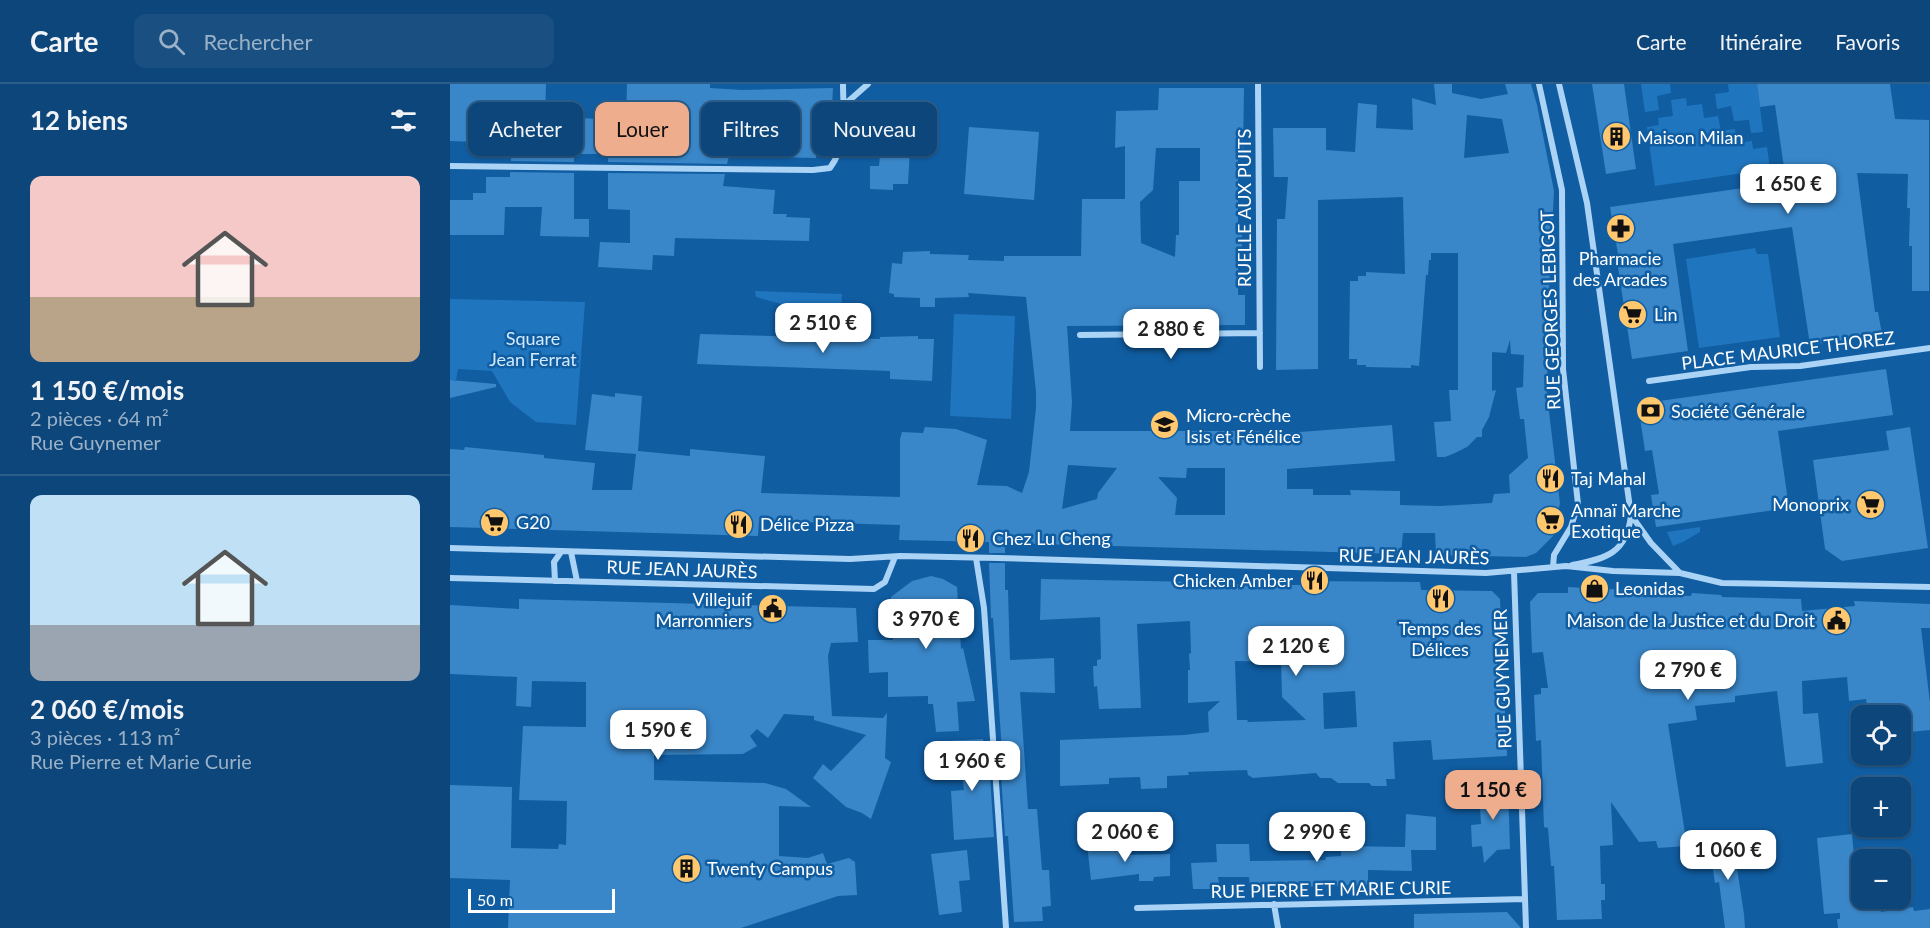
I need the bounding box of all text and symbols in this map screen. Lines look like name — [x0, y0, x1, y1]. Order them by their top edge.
search box — [134, 14, 554, 68]
text: Carte — [30, 24, 98, 58]
icon: search — [155, 25, 188, 58]
text: Rechercher — [203, 28, 312, 55]
text: Carte — [1636, 29, 1687, 54]
text: Itinéraire — [1720, 29, 1802, 54]
text: Favoris — [1835, 29, 1900, 54]
chip: Acheter — [468, 102, 583, 156]
chip: Louer — [595, 102, 689, 156]
chip: Filtres — [701, 102, 800, 156]
chip: Nouveau — [812, 102, 937, 156]
text: 12 biens — [30, 104, 128, 136]
icon: filters — [387, 104, 420, 137]
building icon: Maison Milan — [1600, 121, 1632, 153]
place label: Maison Milan — [1637, 126, 1744, 148]
street label: RUELLE AUX PUITS — [1233, 129, 1255, 287]
pin: 1 650 € — [1733, 164, 1843, 215]
text: 1 650 € — [1754, 171, 1822, 195]
street label: RUE GEORGES LEBIGOT — [1536, 209, 1564, 410]
pharmacy icon: Pharmacie des Arcades — [1604, 213, 1636, 245]
icon: home — [171, 215, 279, 323]
place label: Pharmacie des Arcades — [1573, 247, 1668, 290]
supermarket icon: Lin — [1617, 298, 1649, 330]
pin: 2 510 € — [768, 303, 878, 354]
place label: Lin — [1654, 303, 1678, 325]
pin: 2 880 € — [1116, 309, 1226, 360]
text: 2 510 € — [789, 310, 857, 334]
text: 2 880 € — [1137, 316, 1205, 340]
street label: PLACE MAURICE THOREZ — [1680, 326, 1896, 374]
park label: Square Jean Ferrat — [489, 327, 577, 370]
text: 1 150 €/mois — [30, 374, 184, 406]
bank icon: Société Générale — [1634, 395, 1666, 427]
place label: Société Générale — [1671, 400, 1805, 422]
place label: Micro-crèche Isis et Fénélice — [1186, 404, 1301, 447]
text: 2 pièces · 64 m² — [30, 406, 169, 430]
school or university icon: Micro-crèche Isis et Fénélice — [1149, 409, 1181, 441]
text: Rue Guynemer — [30, 430, 161, 454]
restaurant icon: Taj Mahal — [1534, 462, 1566, 494]
place label: Taj Mahal — [1571, 467, 1646, 489]
supermarket icon: Monoprix — [1854, 488, 1886, 520]
place label: Monoprix — [1772, 493, 1849, 515]
place label: Annaï Marche Exotique — [1571, 499, 1681, 542]
supermarket icon: Annaï Marche Exotique — [1534, 504, 1566, 536]
supermarket icon: G20 — [479, 506, 511, 538]
restaurant icon: Délice Pizza — [723, 508, 755, 540]
place label: G20 — [516, 511, 550, 533]
place label: Délice Pizza — [760, 513, 854, 535]
restaurant icon: Chez Lu Cheng — [955, 522, 987, 554]
place label: Chez Lu Cheng — [992, 527, 1111, 549]
icon: home — [171, 534, 279, 642]
street label: RUE JEAN JAURÈS — [1338, 544, 1490, 568]
street label: RUE JEAN JAURÈS — [606, 555, 758, 583]
restaurant icon: Chicken Amber — [1298, 564, 1330, 596]
place label: Chicken Amber — [1173, 569, 1293, 591]
shop icon: Leonidas — [1578, 572, 1610, 604]
place label: Leonidas — [1615, 577, 1685, 599]
restaurant icon: Temps des Délices — [1424, 583, 1456, 615]
place label: Villejuif Marronniers — [655, 588, 753, 631]
public building icon: Villejuif Marronniers — [757, 593, 789, 625]
pin: 3 970 € — [871, 599, 981, 650]
public building icon: Maison de la Justice et du Droit — [1820, 604, 1852, 636]
text: 3 970 € — [892, 606, 960, 630]
street label: RUE GUYNEMER — [1489, 608, 1515, 749]
place label: Maison de la Justice et du Droit — [1566, 609, 1816, 631]
place label: Temps des Délices — [1399, 617, 1482, 660]
pin: 2 120 € — [1241, 626, 1351, 677]
text: 2 120 € — [1262, 633, 1330, 657]
pin: 2 790 € — [1633, 650, 1743, 701]
text: 2 790 € — [1654, 657, 1722, 681]
text: 2 060 €/mois — [30, 693, 184, 725]
map controls — [1851, 705, 1911, 909]
button: locate — [1851, 705, 1911, 765]
pin: 1 590 € — [603, 710, 713, 761]
text: 1 590 € — [624, 717, 692, 741]
text: 3 pièces · 113 m² — [30, 725, 180, 749]
pin: 1 960 € — [917, 741, 1027, 792]
text: 1 960 € — [938, 748, 1006, 772]
text: Rue Pierre et Marie Curie — [30, 749, 252, 773]
pin: 1 150 € — [1438, 770, 1548, 821]
text: 1 150 € — [1459, 777, 1527, 801]
button: + — [1851, 777, 1911, 837]
pin: 2 060 € — [1070, 812, 1180, 863]
pin: 2 990 € — [1262, 812, 1372, 863]
text: 2 060 € — [1091, 819, 1159, 843]
text: 2 990 € — [1283, 819, 1351, 843]
pin: 1 060 € — [1673, 830, 1783, 881]
text: 1 060 € — [1694, 837, 1762, 861]
button: − — [1851, 849, 1911, 909]
building icon: Twenty Campus — [670, 852, 702, 884]
place label: Twenty Campus — [707, 857, 833, 879]
street label: RUE PIERRE ET MARIE CURIE — [1211, 876, 1451, 902]
scale bar — [468, 886, 615, 914]
text: 50 m — [477, 890, 513, 909]

